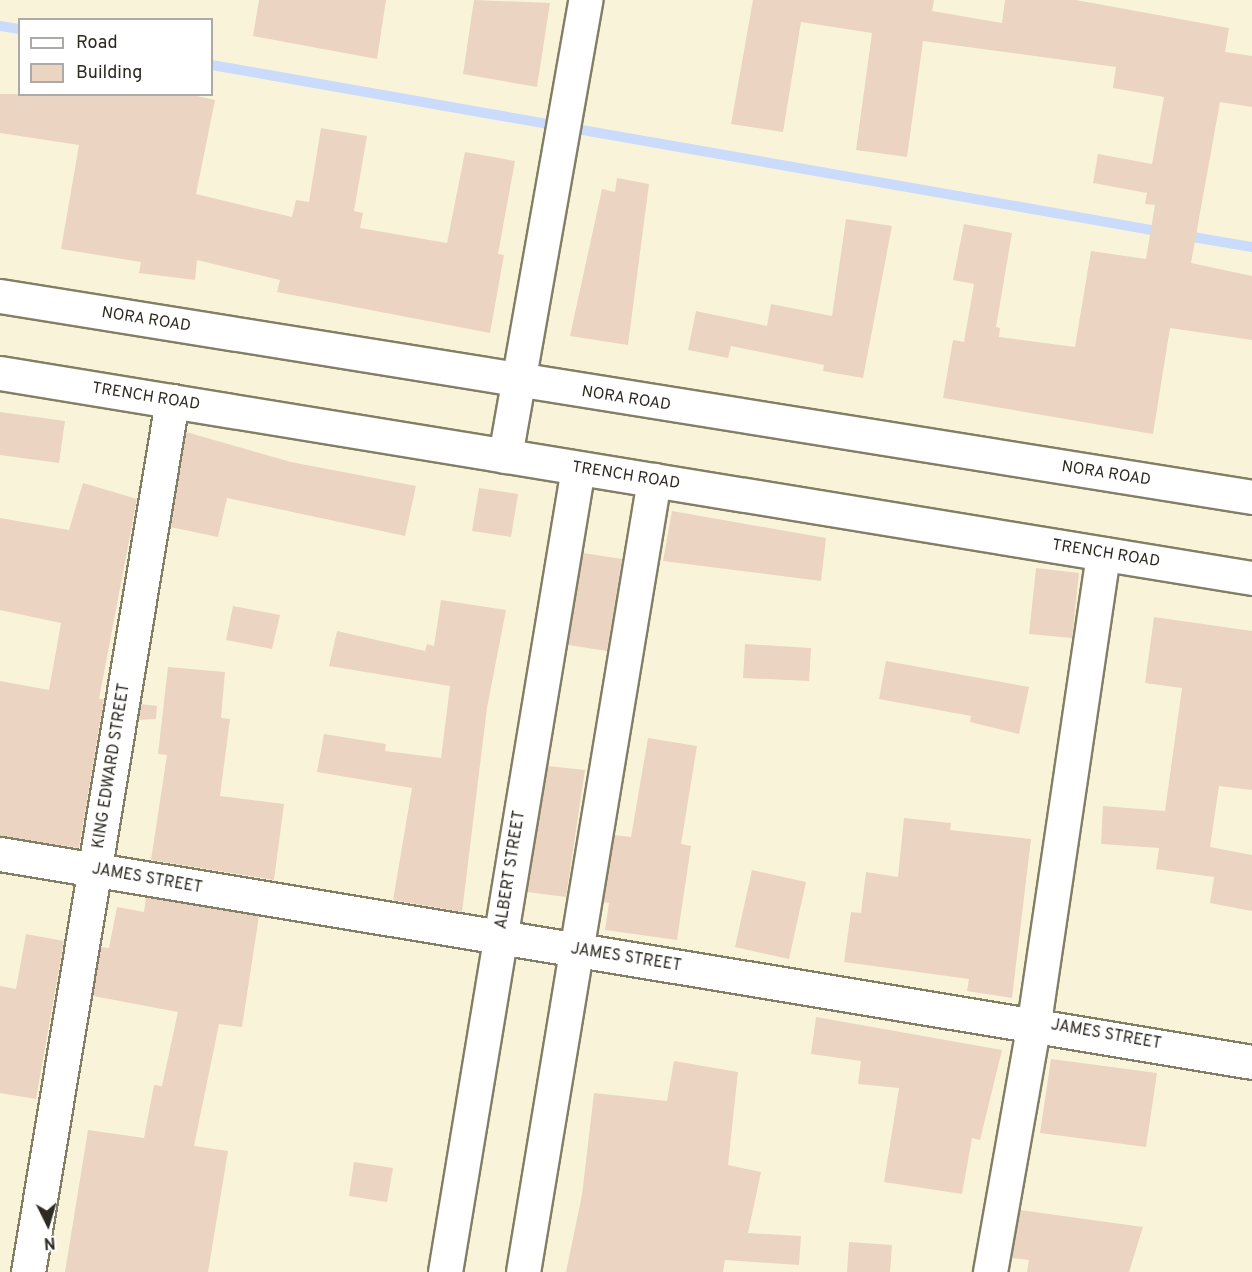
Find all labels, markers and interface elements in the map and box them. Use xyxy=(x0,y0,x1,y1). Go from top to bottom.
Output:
legend xyxy=(18,18,213,96)
text: Road xyxy=(76,32,118,55)
text: Building xyxy=(76,62,142,85)
street label: NORA ROAD xyxy=(100,303,192,337)
street label: TRENCH ROAD xyxy=(91,379,201,415)
street label: NORA ROAD xyxy=(580,382,672,416)
street label: NORA ROAD xyxy=(1060,457,1152,491)
street label: TRENCH ROAD xyxy=(571,458,681,494)
street label: TRENCH ROAD xyxy=(1051,536,1161,572)
street label: KING EDWARD STREET xyxy=(89,682,135,850)
street label: ALBERT STREET xyxy=(492,809,530,931)
street label: JAMES STREET xyxy=(90,860,204,898)
street label: JAMES STREET xyxy=(569,940,683,976)
street label: JAMES STREET xyxy=(1049,1016,1163,1054)
north arrow xyxy=(18,1194,78,1254)
text: N xyxy=(43,1231,56,1252)

